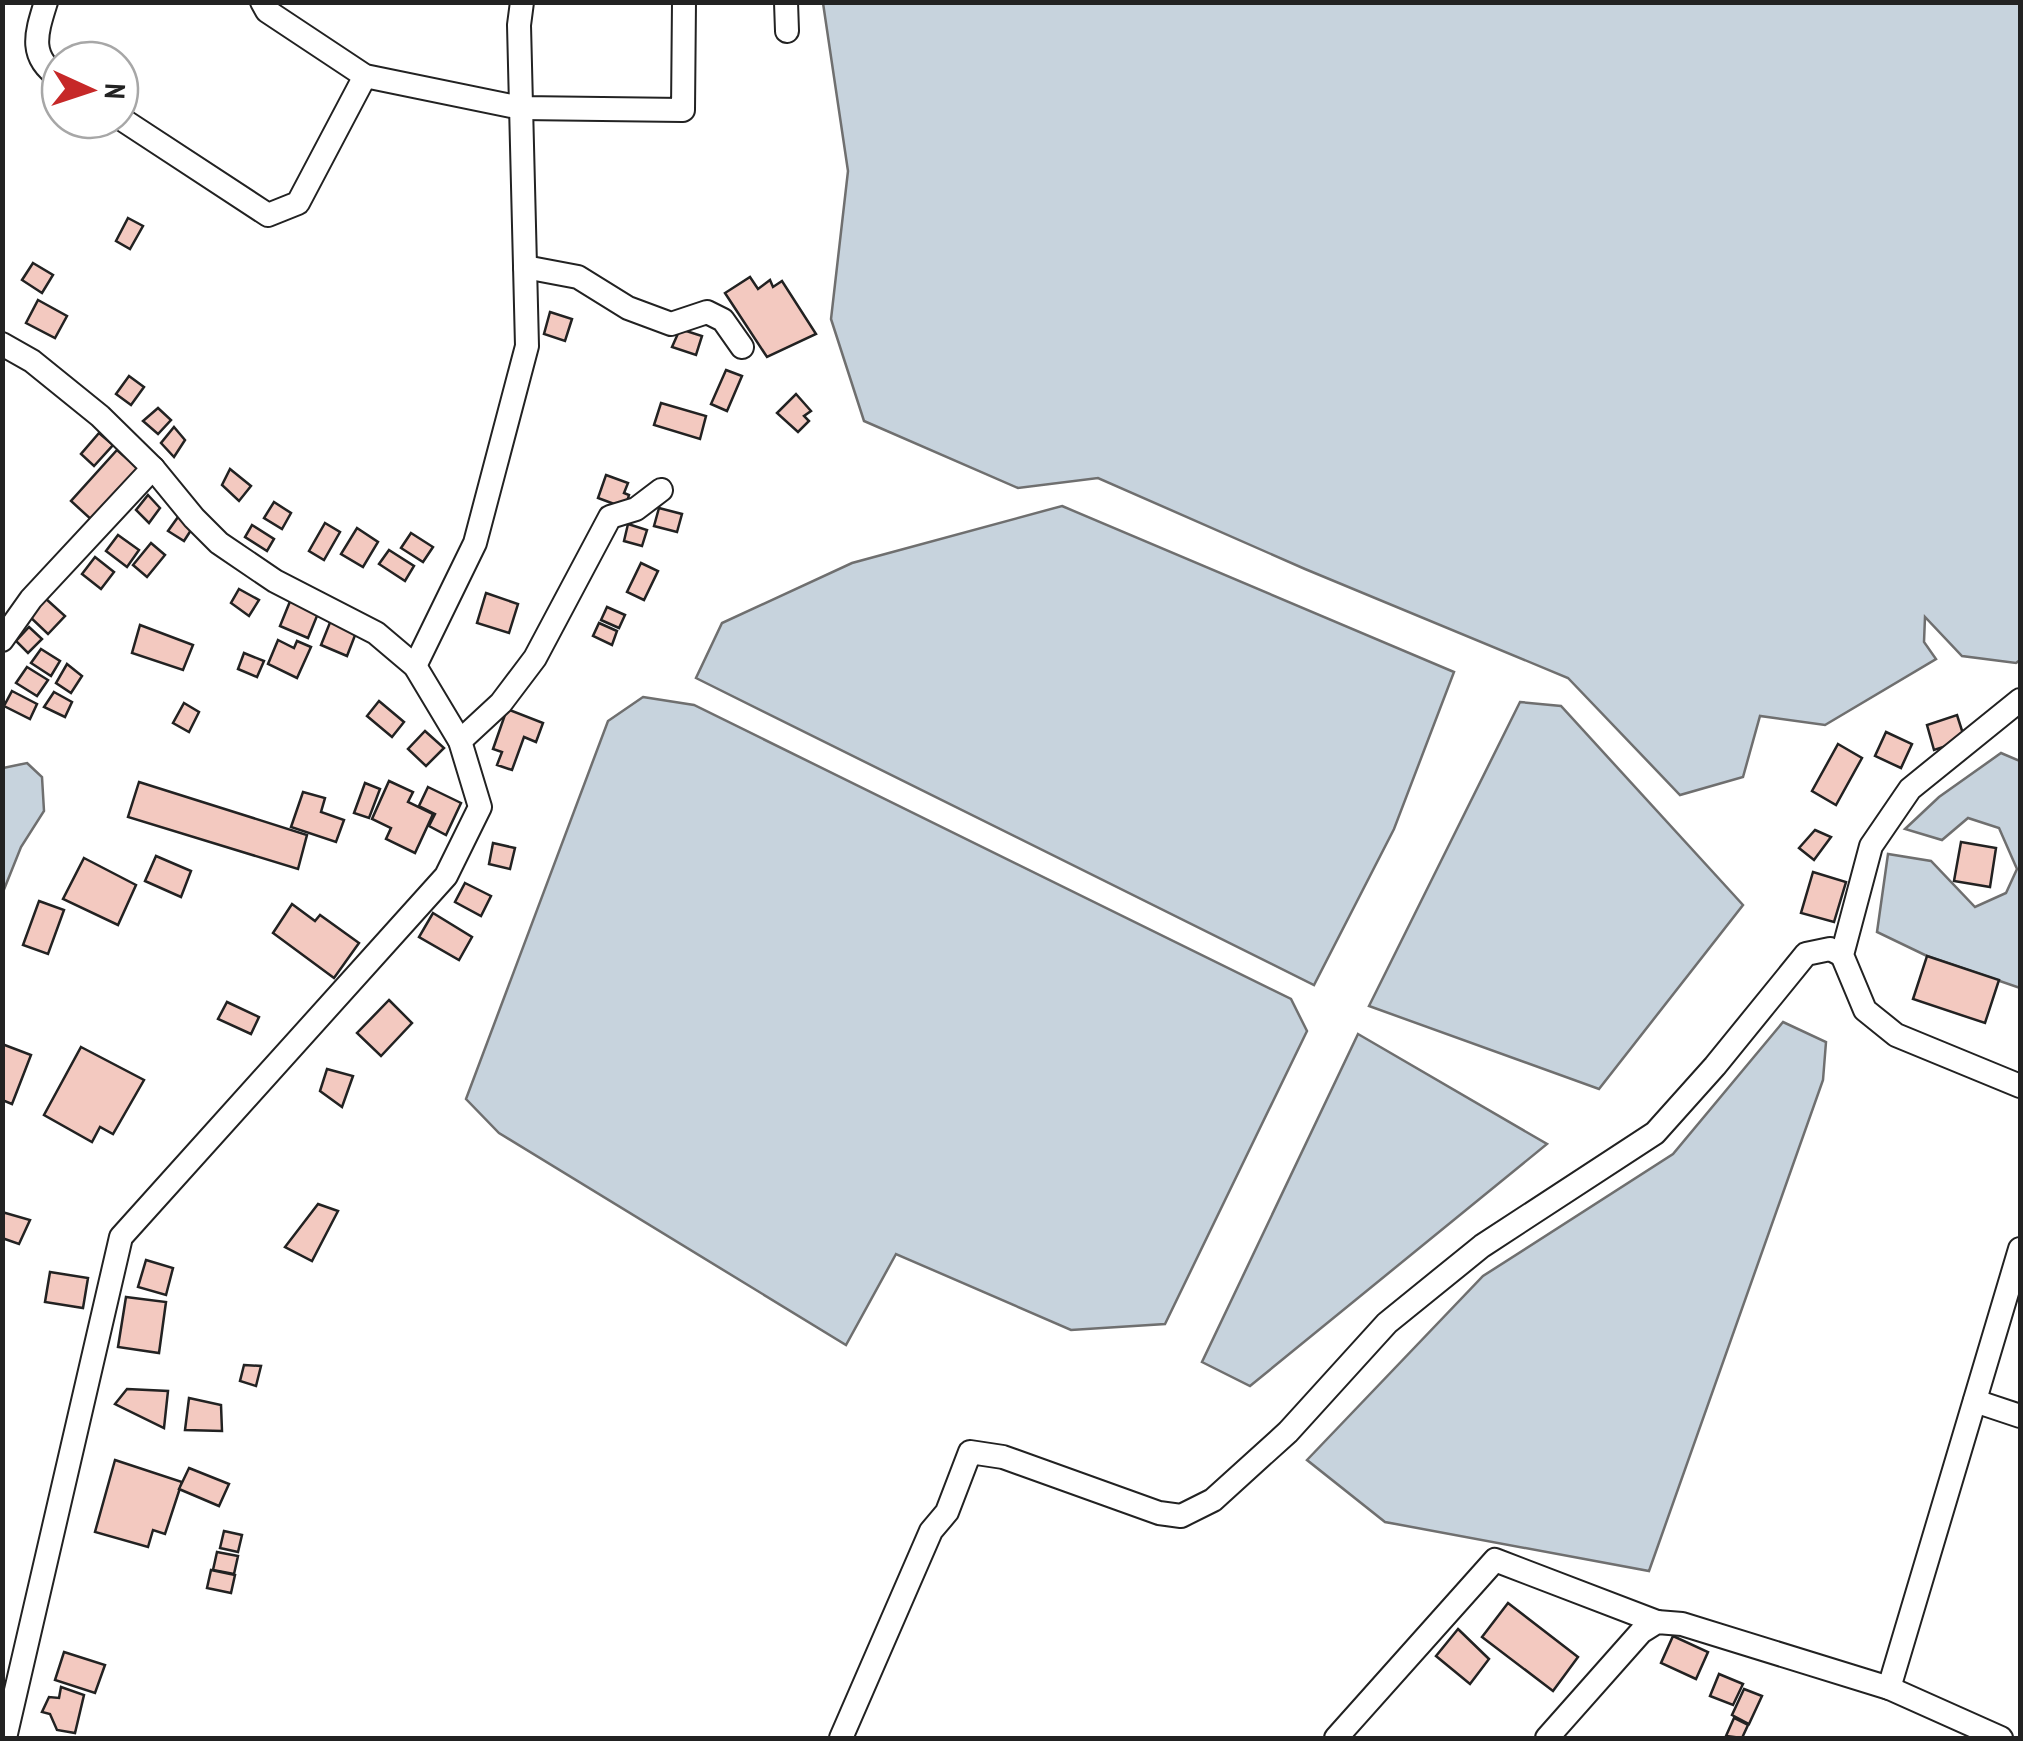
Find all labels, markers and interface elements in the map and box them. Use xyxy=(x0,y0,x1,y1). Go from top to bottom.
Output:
north arrow xyxy=(40,40,140,140)
text: N xyxy=(97,83,134,100)

